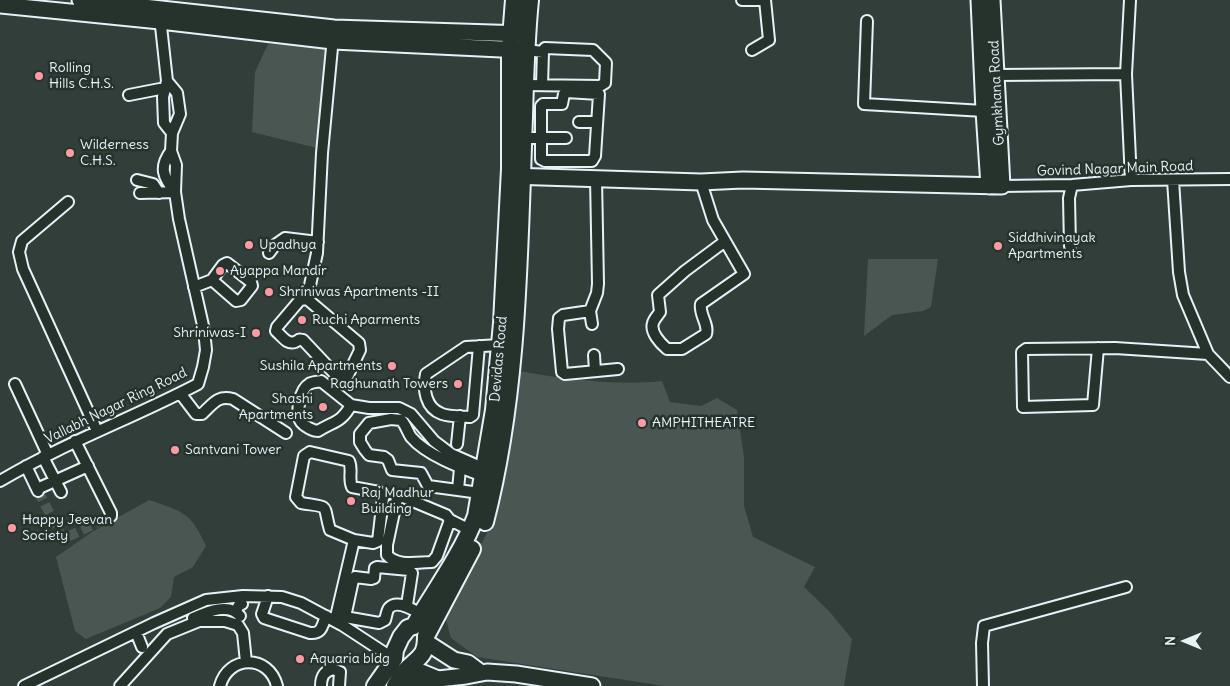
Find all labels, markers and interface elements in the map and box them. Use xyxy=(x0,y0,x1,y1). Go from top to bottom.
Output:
street label: Gymkhana Road xyxy=(986,40,1008,146)
place label: Rolling Hills C.H.S. xyxy=(49,60,114,92)
marker: Rolling Hills C.H.S. xyxy=(33,70,45,82)
place label: Wilderness C.H.S. xyxy=(80,137,149,170)
marker: Wilderness C.H.S. xyxy=(64,147,76,159)
street label: Govind Nagar Main Road xyxy=(1036,158,1194,180)
place label: Siddhivinayak Apartments xyxy=(1008,230,1096,262)
place label: Upadhya xyxy=(259,237,317,253)
marker: Upadhya xyxy=(243,239,255,251)
marker: Siddhivinayak Apartments xyxy=(992,240,1004,252)
place label: Ayappa Mandir xyxy=(230,263,327,279)
marker: Ayappa Mandir xyxy=(214,265,226,277)
place label: Shriniwas Apartments -II xyxy=(279,284,439,300)
marker: Shriniwas Apartments -II xyxy=(263,286,275,298)
place label: Ruchi Aparments xyxy=(312,312,420,328)
marker: Ruchi Aparments xyxy=(296,314,308,326)
street label: Devidas Road xyxy=(487,315,511,403)
place label: Shriniwas-I xyxy=(173,325,246,341)
marker: Shriniwas-I xyxy=(250,327,262,339)
place label: Sushila Apartments xyxy=(260,358,382,374)
marker: Sushila Apartments xyxy=(386,360,398,372)
street label: Vallabh Nagar Ring Road xyxy=(42,364,190,448)
place label: Raghunath Towers xyxy=(330,376,448,392)
marker: Raghunath Towers xyxy=(452,378,464,390)
place label: Shashi Apartments xyxy=(239,391,313,424)
marker: Shashi Apartments xyxy=(317,401,329,413)
place label: AMPHITHEATRE xyxy=(652,415,755,431)
marker: AMPHITHEATRE xyxy=(636,417,648,429)
place label: Santvani Tower xyxy=(185,442,281,458)
marker: Santvani Tower xyxy=(169,444,181,456)
place label: Raj Madhur Building xyxy=(361,485,434,518)
marker: Raj Madhur Building xyxy=(345,495,357,507)
place label: Happy Jeevan Society xyxy=(22,512,112,544)
marker: Happy Jeevan Society xyxy=(6,522,18,534)
north arrow xyxy=(1160,616,1210,666)
text: N xyxy=(1161,636,1179,646)
place label: Aquaria bldg xyxy=(310,651,390,667)
marker: Aquaria bldg xyxy=(294,653,306,665)

